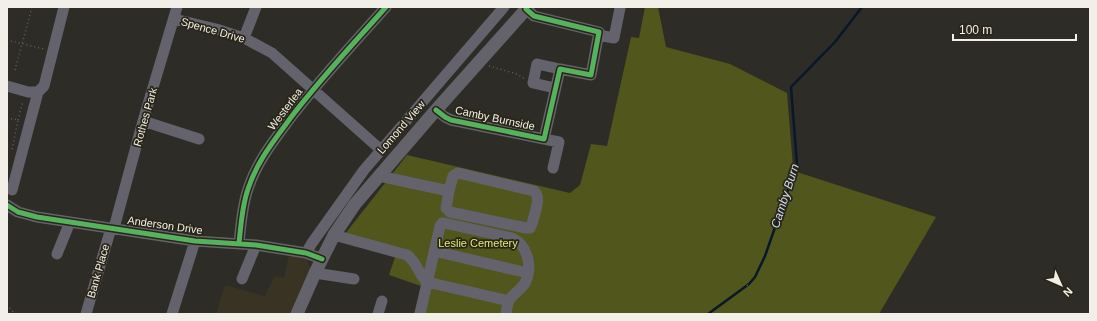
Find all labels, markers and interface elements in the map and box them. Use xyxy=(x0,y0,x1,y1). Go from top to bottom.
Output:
street label: Spence Drive xyxy=(180,15,246,45)
scale bar xyxy=(953,16,1076,42)
text: 100 m xyxy=(959,23,992,37)
street label: Westerlea xyxy=(265,85,305,132)
street label: Rothes Park xyxy=(131,86,159,148)
street label: Lomond View xyxy=(375,98,427,156)
street label: Camby Burnside xyxy=(454,104,536,132)
water label: Camby Burn xyxy=(768,162,802,230)
street label: Anderson Drive xyxy=(127,214,203,236)
park label: Leslie Cemetery xyxy=(438,237,518,249)
street label: Bank Place xyxy=(85,243,111,299)
north arrow xyxy=(1041,265,1081,305)
text: N xyxy=(1061,285,1075,299)

